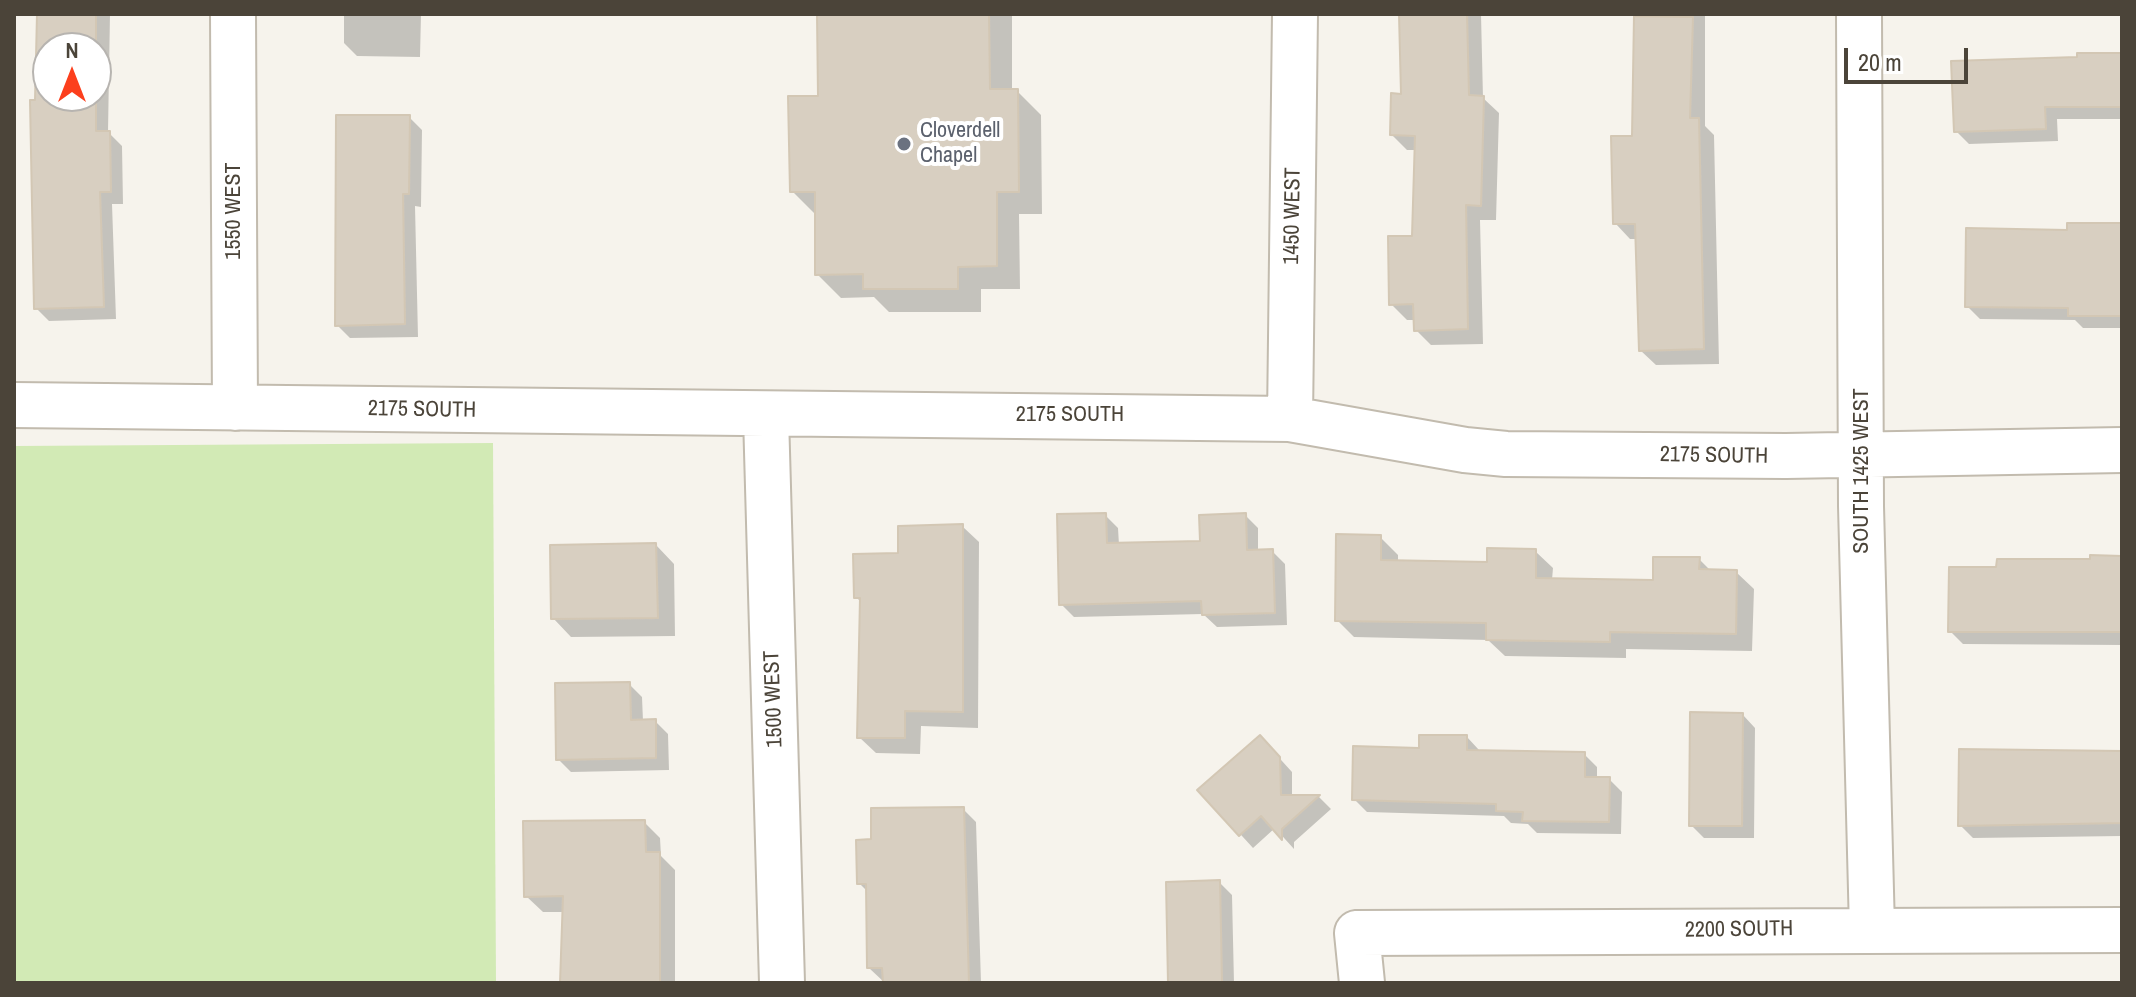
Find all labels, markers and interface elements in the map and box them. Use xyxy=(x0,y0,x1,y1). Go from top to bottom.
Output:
north arrow xyxy=(32,32,112,112)
scale bar xyxy=(1848,32,1972,82)
text: N xyxy=(65,35,79,65)
text: 20 m xyxy=(1858,46,1902,78)
place label: Cloverdell Chapel xyxy=(920,118,1000,170)
marker: Cloverdell Chapel xyxy=(895,135,913,153)
street label: 1550 WEST xyxy=(221,162,247,260)
street label: 1450 WEST xyxy=(1279,167,1307,265)
street label: SOUTH 1425 WEST xyxy=(1849,388,1875,554)
street label: 2175 SOUTH xyxy=(368,396,476,424)
street label: 2175 SOUTH xyxy=(1016,402,1124,428)
street label: 2175 SOUTH xyxy=(1660,442,1768,470)
street label: 1500 WEST xyxy=(759,650,789,748)
street label: 2200 SOUTH xyxy=(1685,916,1793,944)

